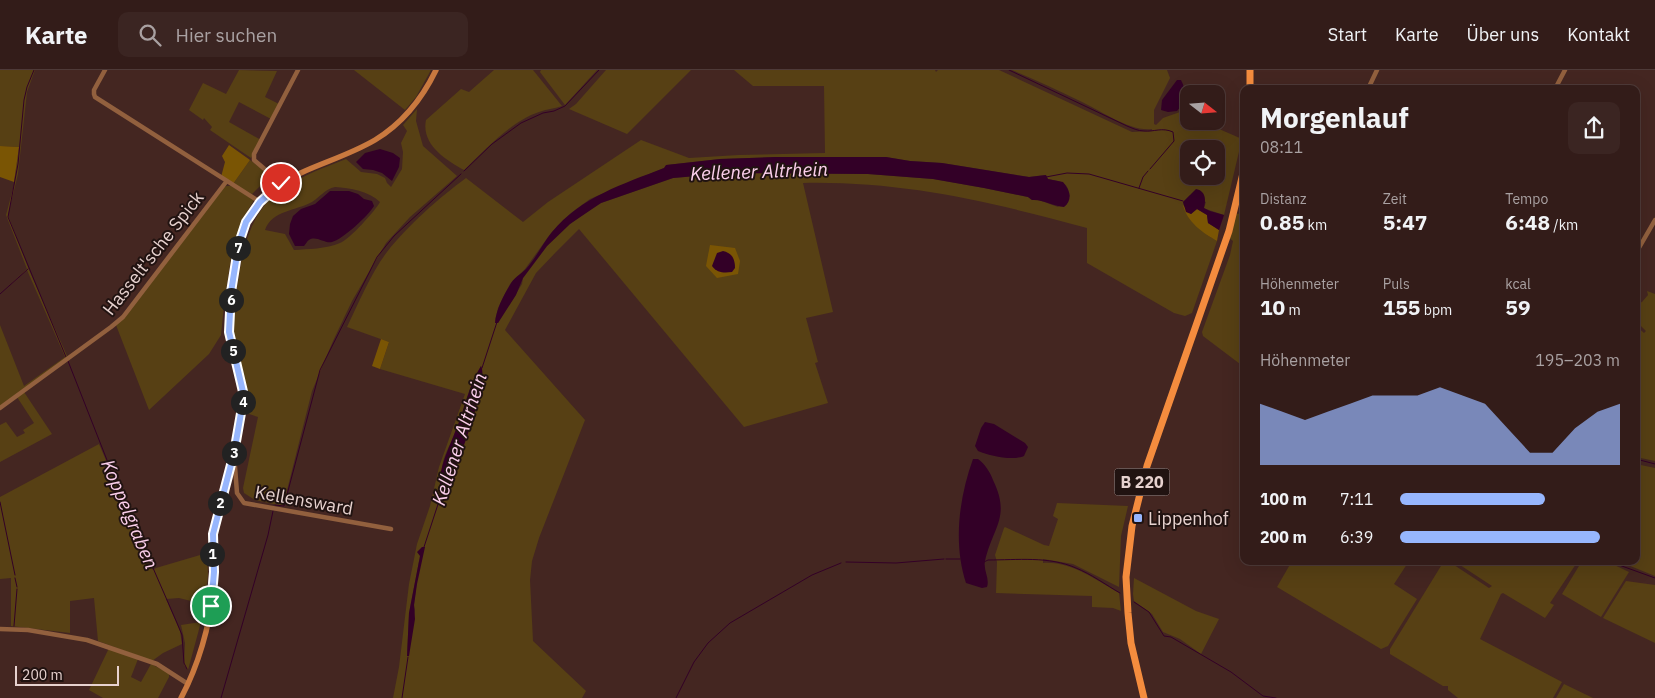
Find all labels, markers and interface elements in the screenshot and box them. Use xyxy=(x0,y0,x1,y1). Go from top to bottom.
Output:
search box xyxy=(118,12,468,57)
text: Karte xyxy=(25,19,88,51)
icon: search xyxy=(136,21,164,49)
text: Hier suchen xyxy=(176,23,277,47)
text: Start xyxy=(1328,23,1367,46)
text: Karte xyxy=(1395,23,1439,46)
text: Über uns xyxy=(1467,23,1539,46)
text: Kontakt xyxy=(1567,23,1630,46)
north arrow xyxy=(1180,85,1225,130)
map controls xyxy=(1180,85,1225,185)
text: Morgenlauf xyxy=(1260,99,1409,136)
button: share xyxy=(1568,102,1620,154)
text: 08:11 xyxy=(1260,137,1303,157)
button: locate xyxy=(1180,140,1225,185)
water label: Kellener Altrhein xyxy=(690,157,828,185)
pin xyxy=(260,162,302,204)
icon: check xyxy=(267,169,295,197)
street label: Hasselt'sche Spick xyxy=(97,186,209,320)
text: Distanz xyxy=(1260,190,1306,208)
text: Zeit xyxy=(1383,190,1407,208)
text: Tempo xyxy=(1505,190,1548,208)
text: 0.85 xyxy=(1260,208,1304,236)
text: 5:47 xyxy=(1383,208,1427,236)
text: 6:48 xyxy=(1505,208,1550,236)
text: km xyxy=(1304,216,1327,234)
text: /km xyxy=(1550,216,1578,234)
pin: 7 xyxy=(226,236,250,260)
text: 7 xyxy=(234,239,243,257)
text: Höhenmeter xyxy=(1260,275,1339,293)
text: Puls xyxy=(1383,275,1410,293)
text: kcal xyxy=(1505,275,1531,293)
pin: 6 xyxy=(218,288,244,312)
text: 6 xyxy=(227,291,236,309)
text: 10 xyxy=(1260,293,1285,321)
text: 155 xyxy=(1383,293,1420,321)
text: 59 xyxy=(1505,293,1531,321)
text: m xyxy=(1285,301,1301,319)
text: bpm xyxy=(1420,301,1452,319)
pin: 5 xyxy=(220,338,246,364)
text: 5 xyxy=(229,342,238,360)
text: Höhenmeter xyxy=(1260,350,1350,370)
text: 195–203 m xyxy=(1535,350,1620,370)
water label: Kellener Altrhein xyxy=(426,370,492,508)
pin: 4 xyxy=(230,390,256,414)
text: 4 xyxy=(239,393,248,411)
pin: 3 xyxy=(222,440,246,466)
text: 3 xyxy=(230,444,239,462)
water label: Koppelgraben xyxy=(96,456,164,572)
road number: B 220 xyxy=(1114,468,1170,496)
street label: Kellensward xyxy=(253,480,355,520)
text: 100 m xyxy=(1260,489,1307,509)
text: 7:11 xyxy=(1340,489,1373,509)
pin: 2 xyxy=(208,490,232,516)
text: 2 xyxy=(216,494,225,512)
place label: Lippenhof xyxy=(1148,507,1229,530)
marker: Lippenhof xyxy=(1132,512,1144,524)
text: 200 m xyxy=(1260,527,1307,547)
text: 6:39 xyxy=(1340,527,1373,547)
pin: 1 xyxy=(200,542,224,566)
text: 1 xyxy=(208,545,217,563)
pin xyxy=(190,585,232,627)
icon: arrive xyxy=(197,592,225,620)
scale bar xyxy=(15,663,119,686)
text: 200 m xyxy=(22,666,63,684)

